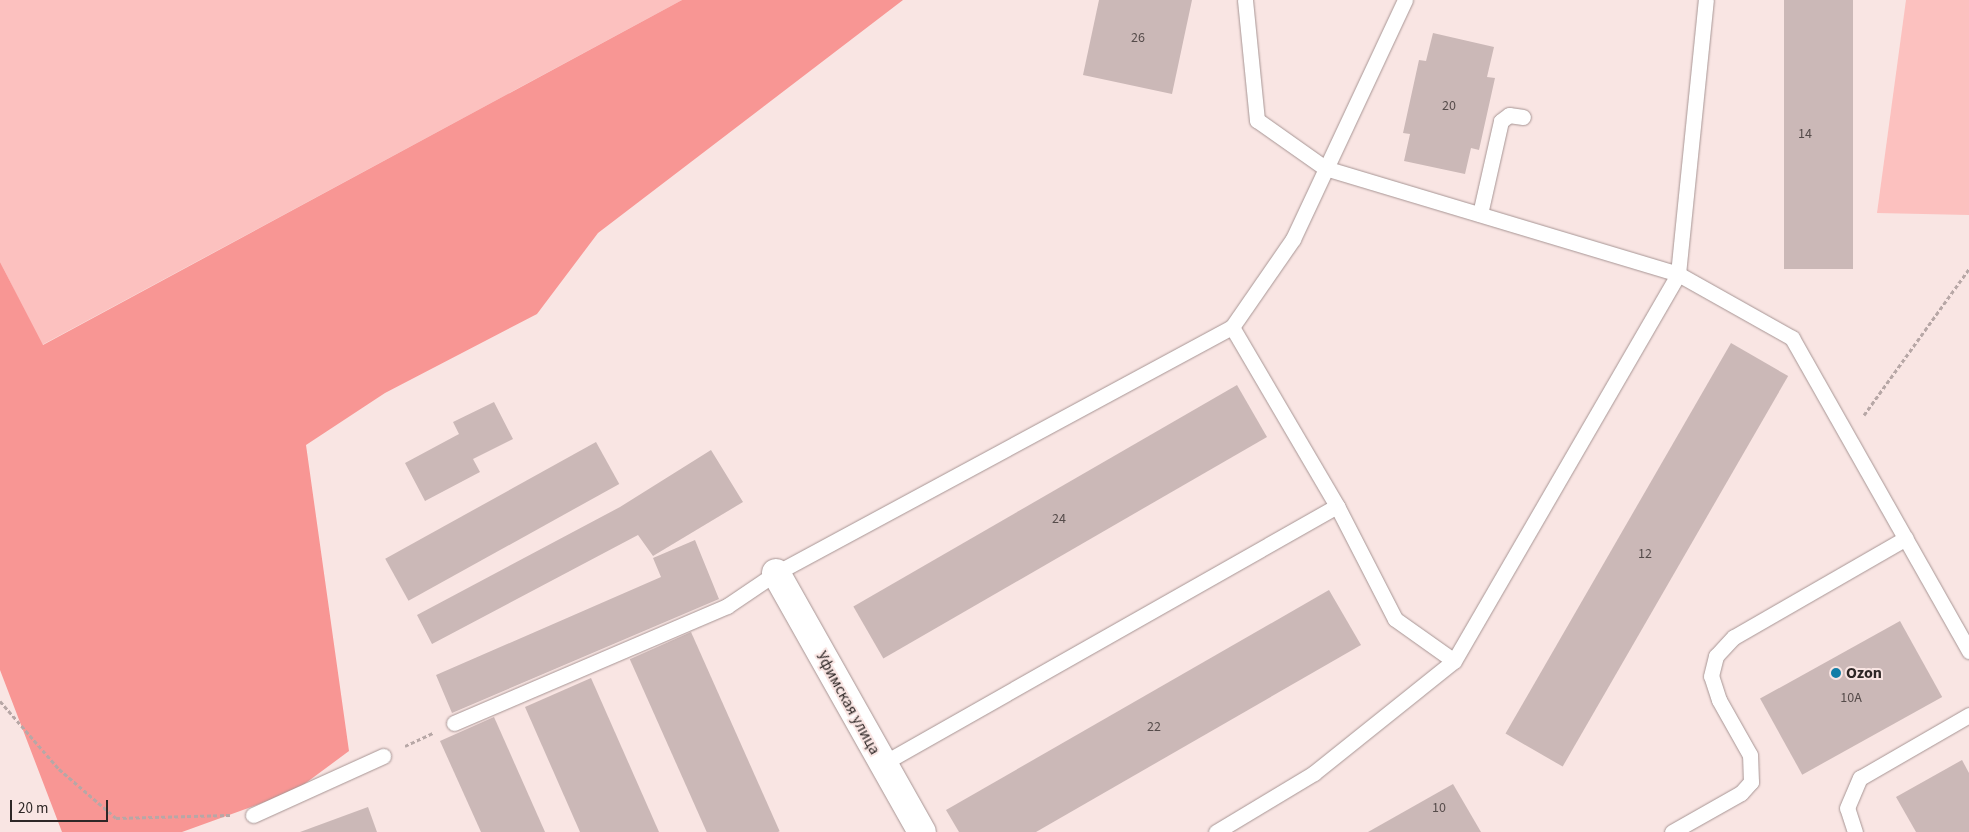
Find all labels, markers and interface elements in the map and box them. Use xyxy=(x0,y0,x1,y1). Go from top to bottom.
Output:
house number: 26 xyxy=(1131,30,1145,46)
house number: 20 xyxy=(1442,98,1456,114)
house number: 14 xyxy=(1798,126,1812,142)
house number: 24 xyxy=(1052,511,1066,527)
house number: 12 xyxy=(1638,546,1652,562)
street label: Уфимская улица xyxy=(812,648,884,758)
place label: Ozon xyxy=(1846,663,1882,683)
marker: Ozon xyxy=(1830,667,1842,679)
house number: 10А xyxy=(1840,690,1862,706)
house number: 22 xyxy=(1147,719,1161,735)
scale bar xyxy=(12,790,110,822)
text: 20 m xyxy=(18,798,48,819)
house number: 10 xyxy=(1432,800,1446,816)

